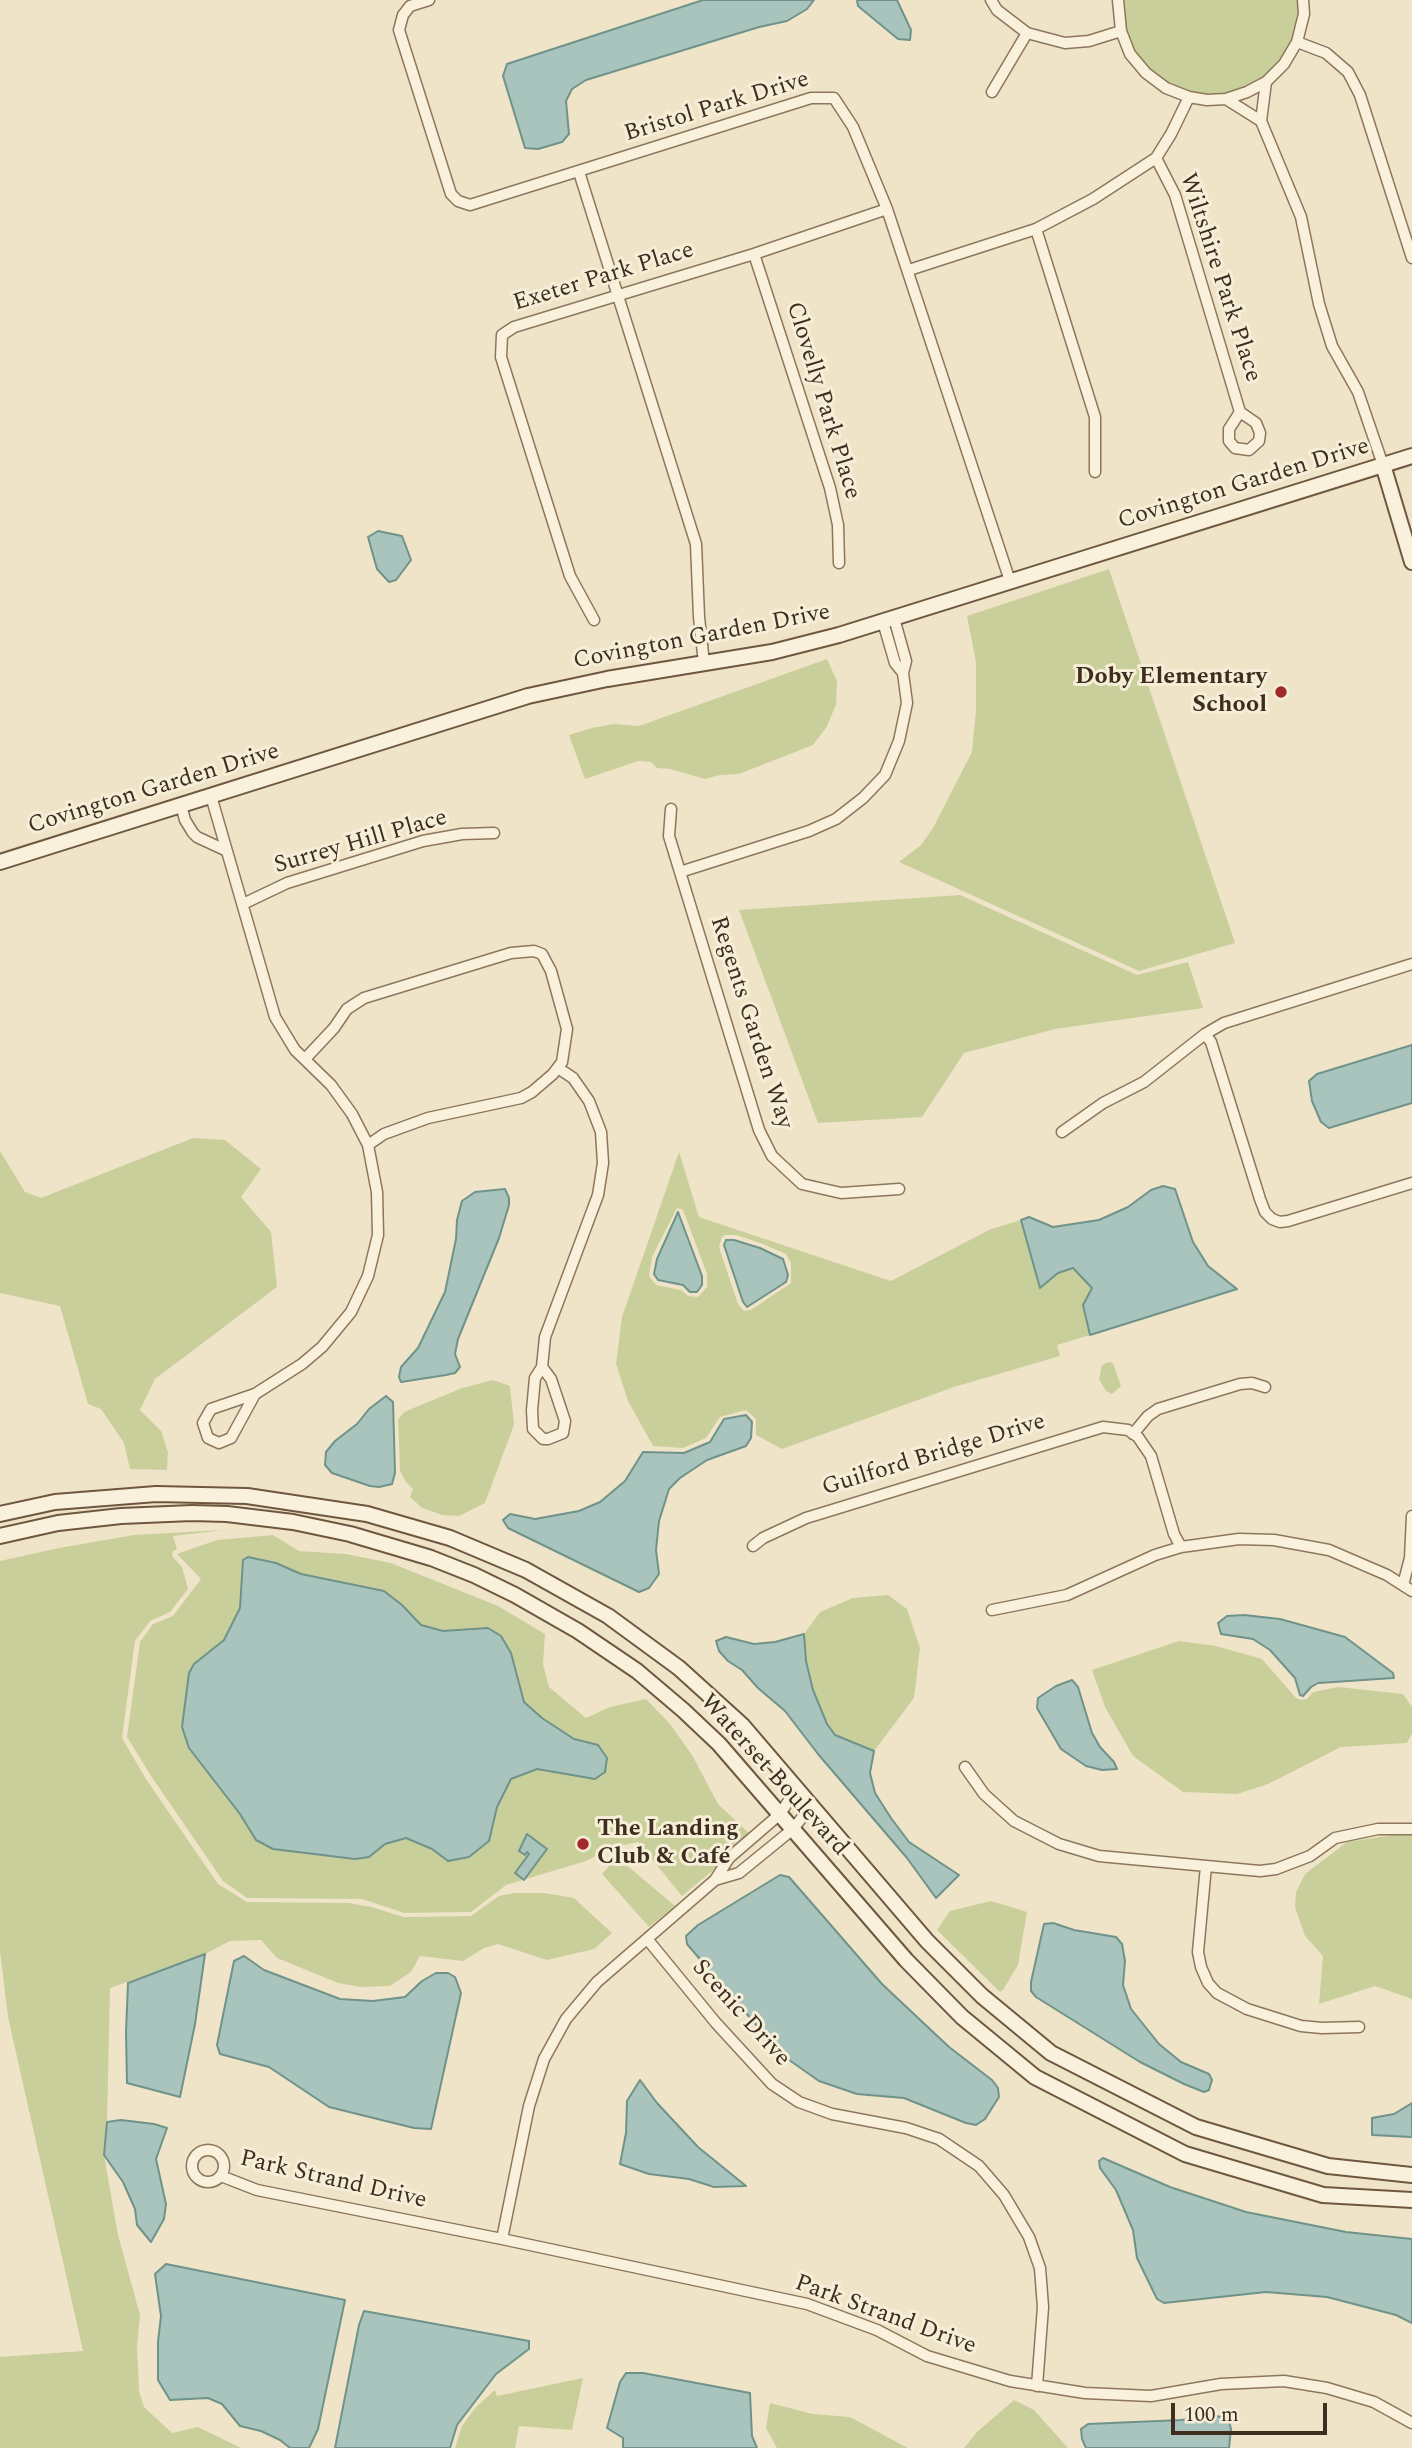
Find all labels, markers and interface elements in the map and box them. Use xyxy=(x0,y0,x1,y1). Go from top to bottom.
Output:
street label: Bristol Park Drive xyxy=(621,66,813,150)
street label: Wiltshire Park Place xyxy=(1172,170,1266,386)
street label: Exeter Park Place xyxy=(510,237,698,319)
street label: Clovelly Park Place xyxy=(778,299,866,503)
street label: Covington Garden Drive xyxy=(1115,433,1373,537)
street label: Covington Garden Drive xyxy=(571,599,833,677)
place label: Doby Elementary School xyxy=(1075,664,1267,720)
marker: Doby Elementary School xyxy=(1273,684,1289,700)
street label: Covington Garden Drive xyxy=(25,738,283,842)
street label: Surrey Hill Place xyxy=(271,805,451,881)
street label: Regents Garden Way xyxy=(702,913,798,1133)
street label: Guilford Bridge Drive xyxy=(819,1408,1049,1504)
street label: Waterset Boulevard xyxy=(693,1689,853,1863)
place label: The Landing Club & Café xyxy=(597,1816,739,1872)
marker: The Landing Club & Café xyxy=(575,1836,591,1852)
street label: Scenic Drive xyxy=(684,1955,796,2073)
street label: Park Strand Drive xyxy=(237,2146,429,2216)
street label: Park Strand Drive xyxy=(790,2270,980,2362)
scale bar xyxy=(1174,2388,1330,2432)
text: 100 m xyxy=(1184,2399,1239,2431)

